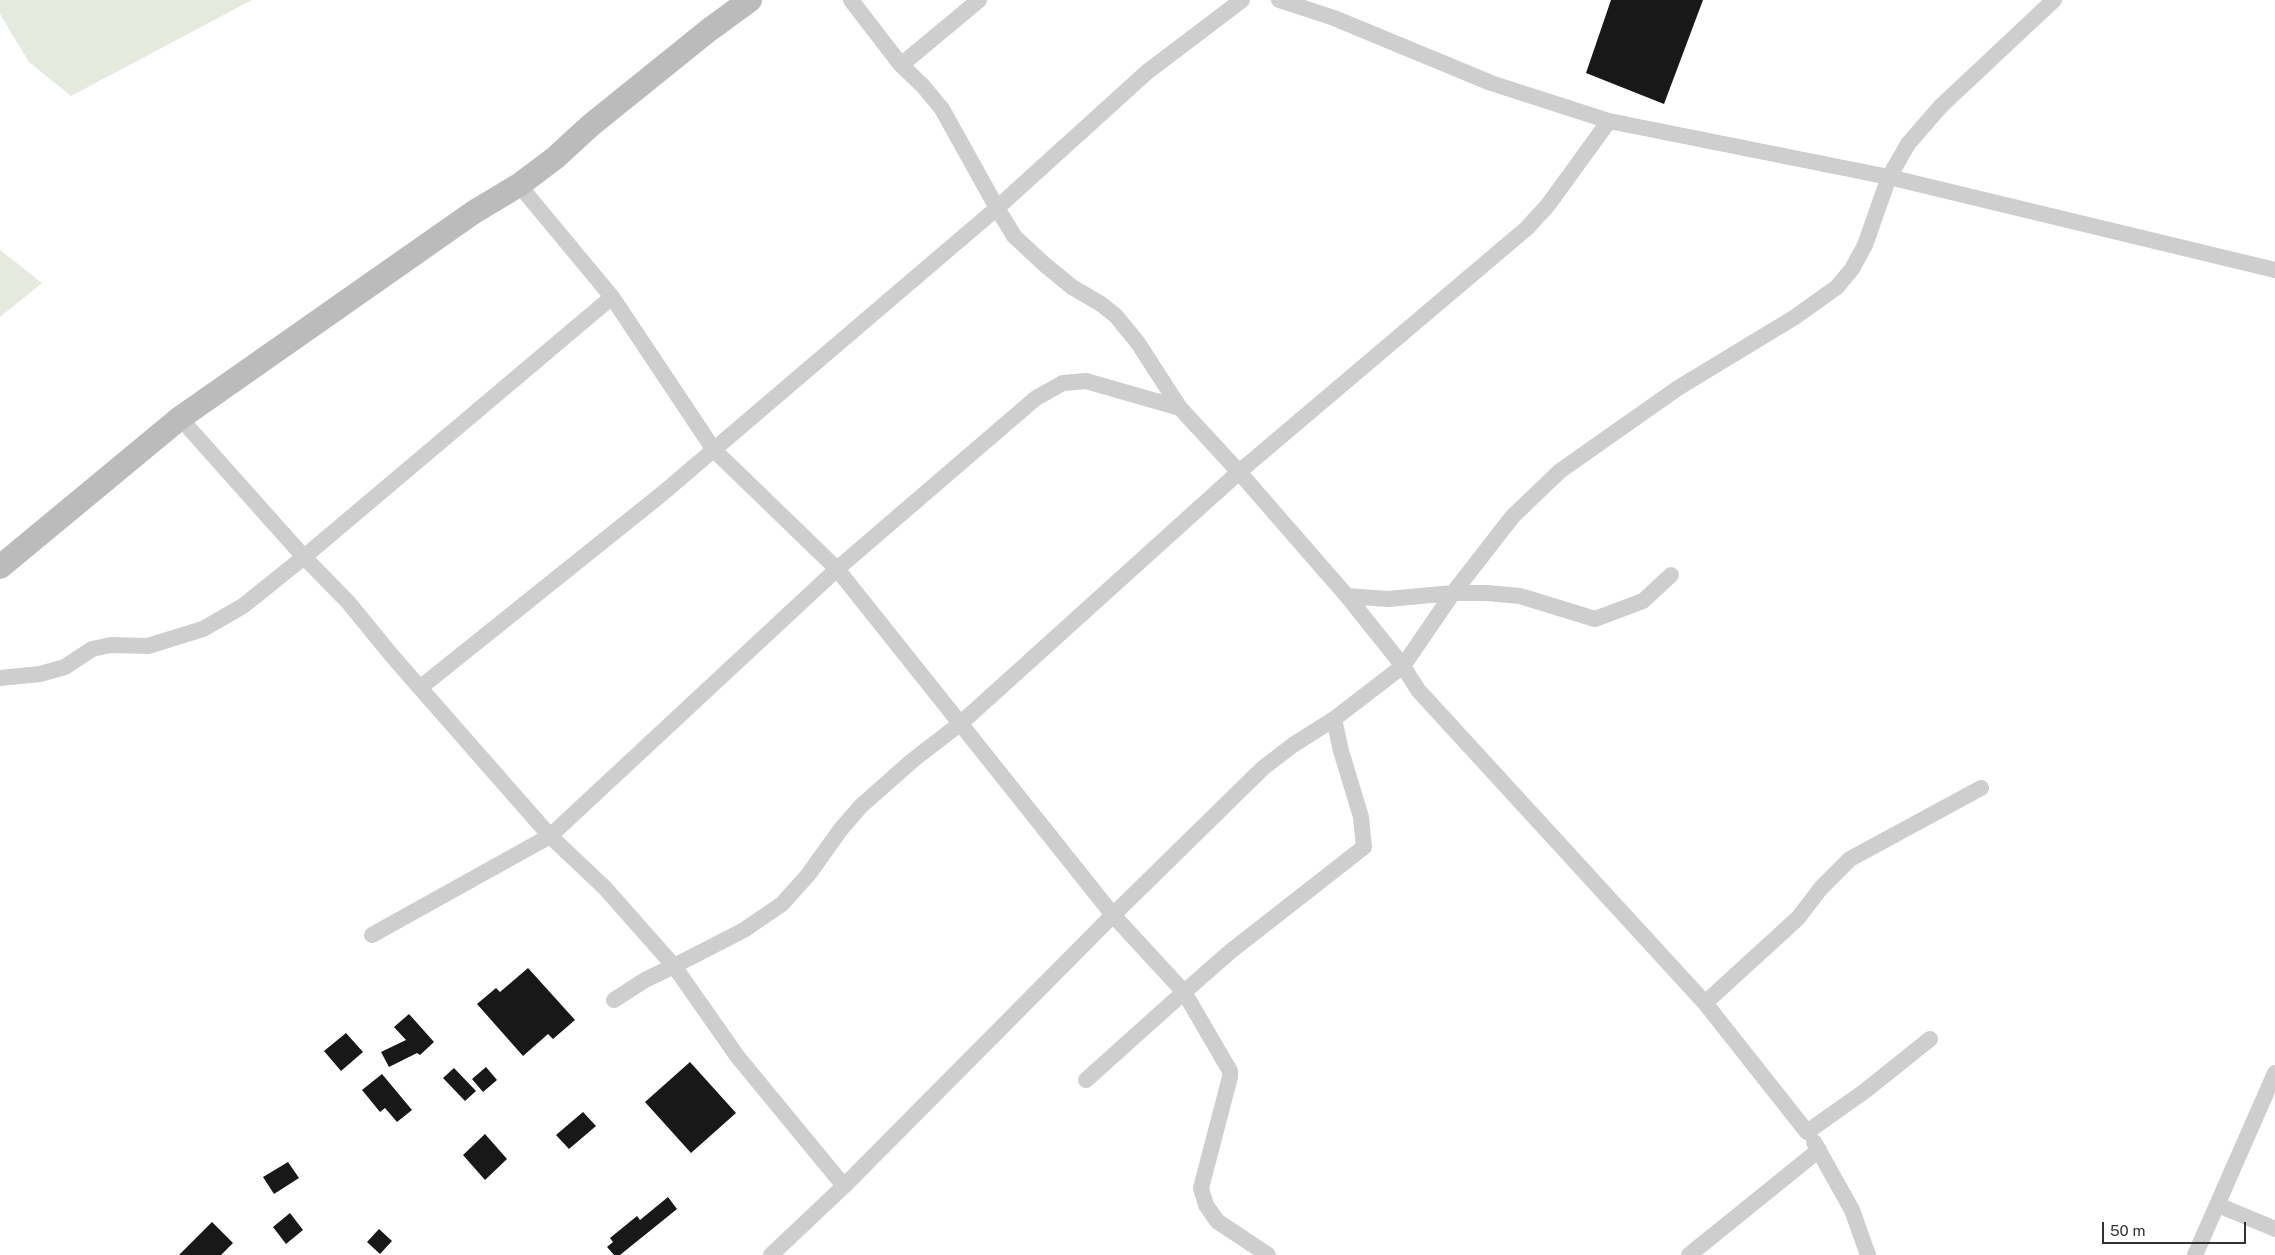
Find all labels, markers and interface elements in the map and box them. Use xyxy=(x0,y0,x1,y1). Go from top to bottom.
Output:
scale bar xyxy=(2105,1212,2249,1244)
text: 50 m xyxy=(2110,1222,2145,1239)

